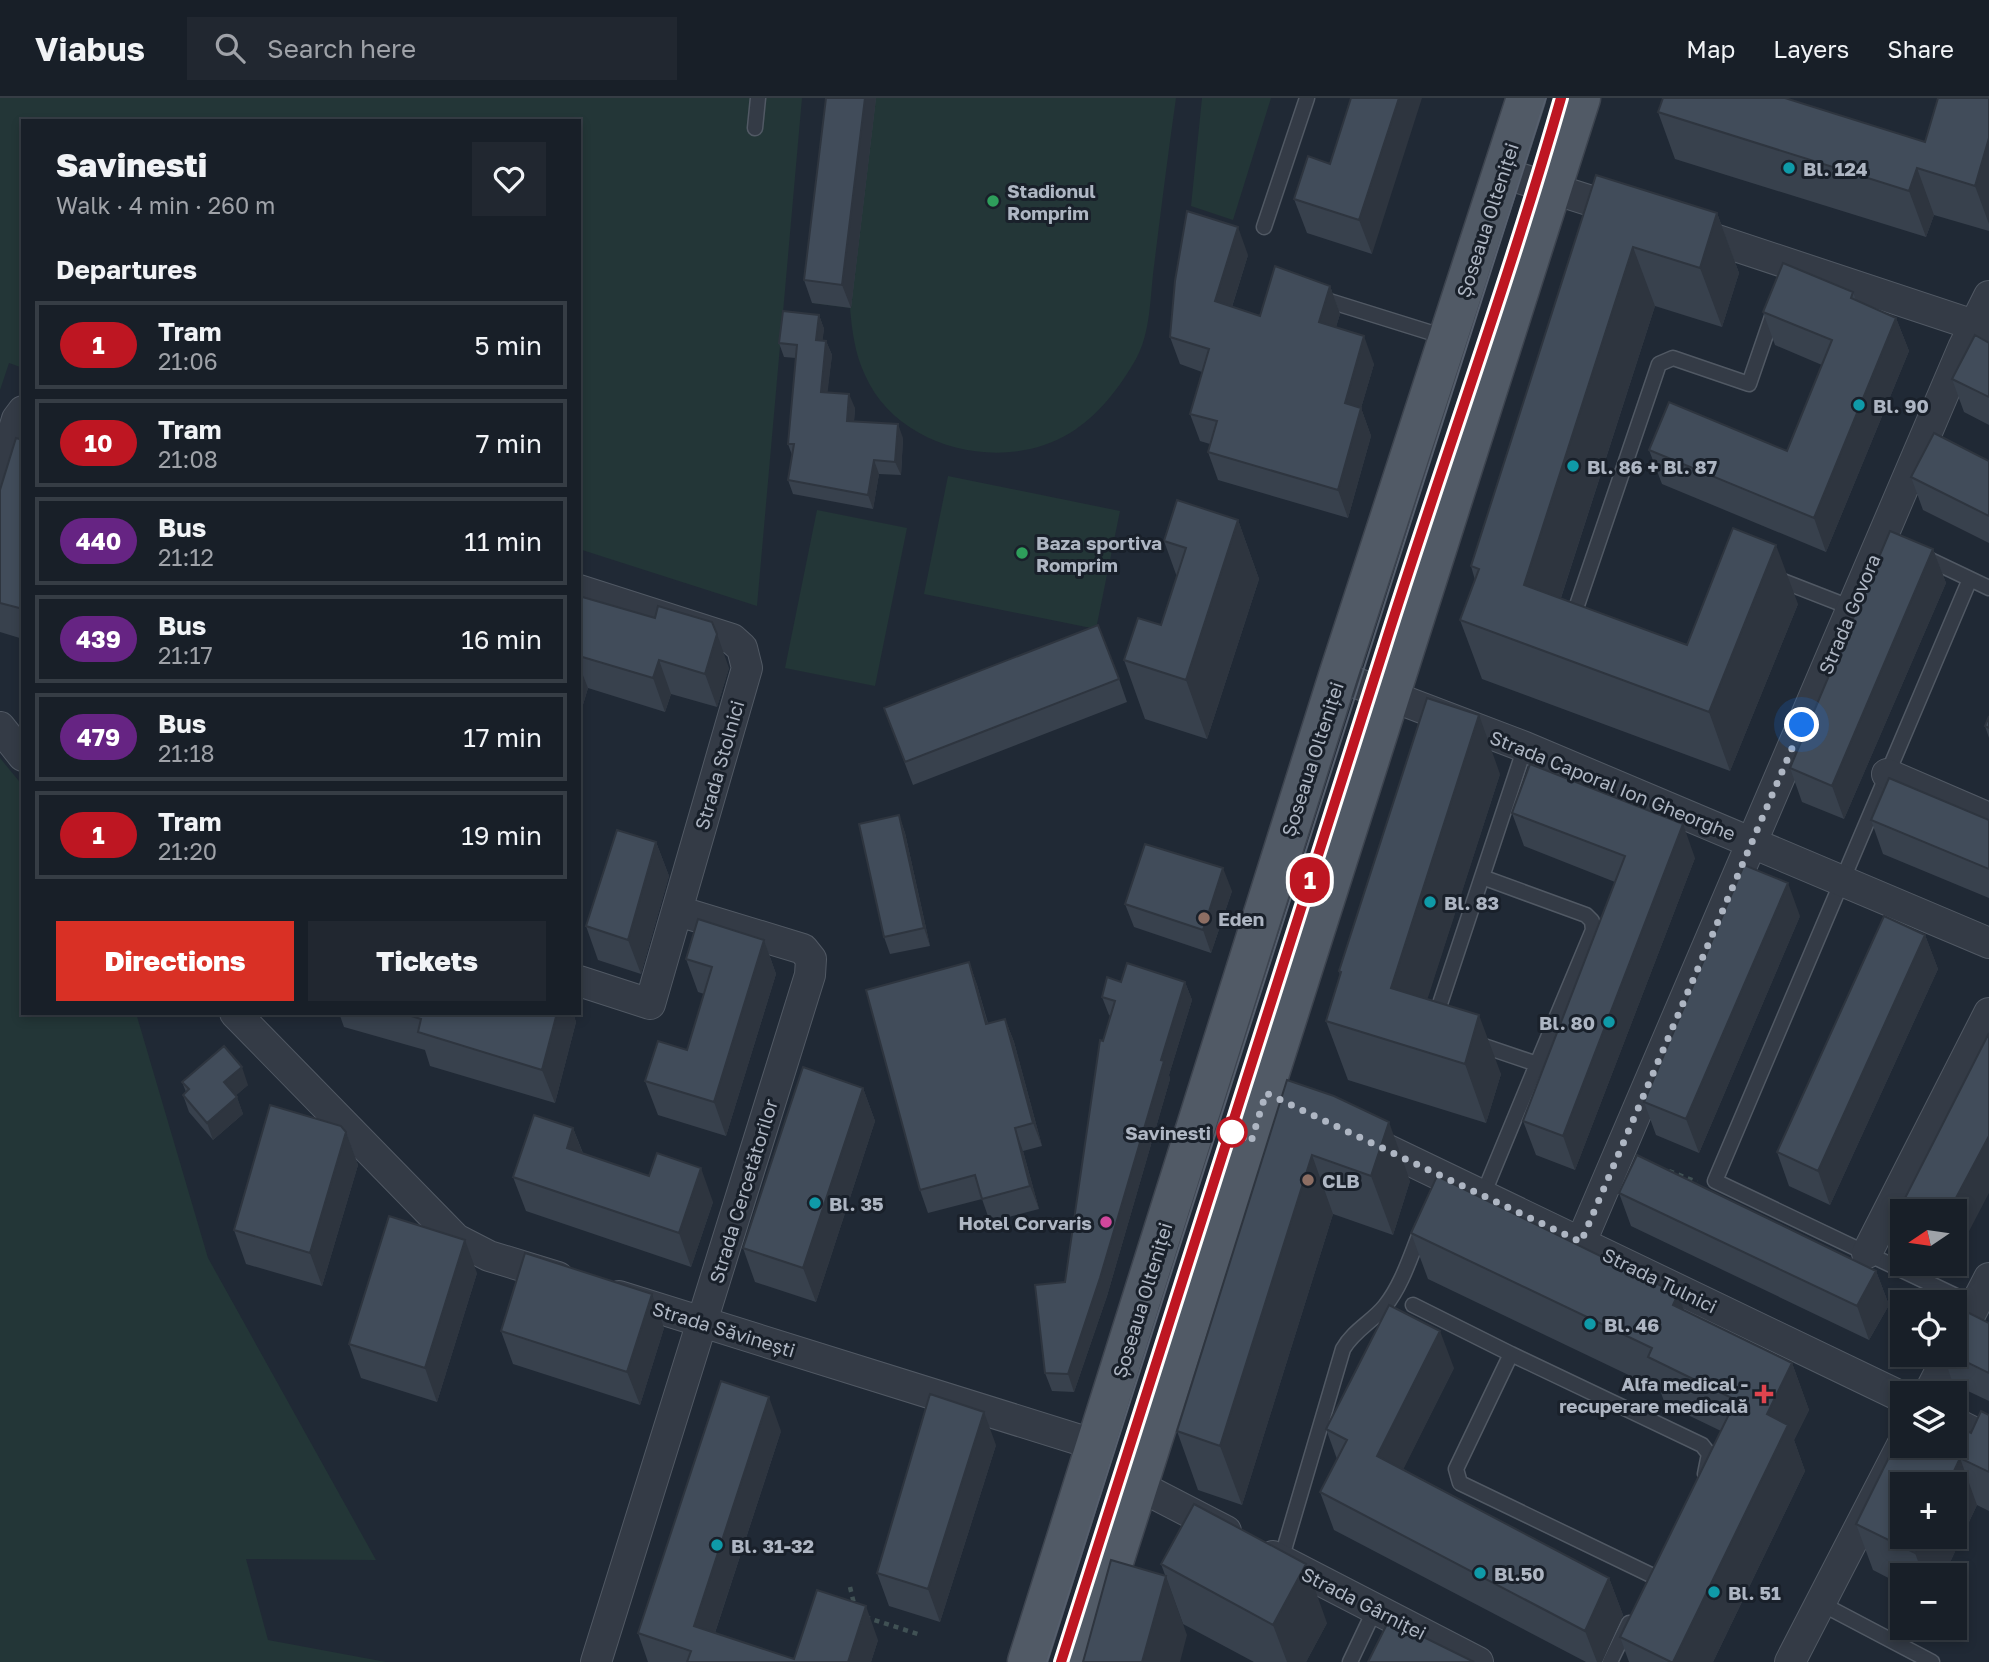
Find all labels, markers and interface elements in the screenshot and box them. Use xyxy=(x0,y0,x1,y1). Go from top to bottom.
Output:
search box xyxy=(187,17,677,80)
text: Viabus xyxy=(35,29,145,68)
icon: search xyxy=(211,29,249,67)
text: Search here xyxy=(267,33,416,64)
text: Map xyxy=(1686,34,1735,63)
text: Layers xyxy=(1773,34,1849,63)
text: Share xyxy=(1887,34,1954,63)
street label: Șoseaua Olteniței xyxy=(1451,140,1523,300)
button: heart xyxy=(472,142,546,216)
text: Savinesti xyxy=(56,145,207,184)
place label: Bl. 124 xyxy=(1803,157,1868,180)
marker: Bl. 124 xyxy=(1781,160,1797,176)
place label: Stadionul Romprim xyxy=(1007,179,1096,224)
text: Walk · 4 min · 260 m xyxy=(56,191,275,219)
marker: Stadionul Romprim xyxy=(985,193,1001,209)
text: Departures xyxy=(56,254,197,285)
text: Tram xyxy=(158,316,221,347)
text: 1 xyxy=(92,330,105,359)
text: 5 min xyxy=(474,330,542,361)
text: 21:06 xyxy=(158,347,218,375)
place label: Bl. 90 xyxy=(1873,394,1929,417)
marker: Bl. 90 xyxy=(1851,397,1867,413)
text: Tram xyxy=(158,414,221,445)
text: 10 xyxy=(85,428,112,457)
text: 7 min xyxy=(476,428,542,459)
text: 21:08 xyxy=(158,445,218,473)
place label: Bl. 86 + Bl. 87 xyxy=(1587,455,1717,478)
marker: Bl. 86 + Bl. 87 xyxy=(1565,458,1581,474)
text: Bus xyxy=(158,512,206,543)
text: 440 xyxy=(76,526,121,555)
text: 11 min xyxy=(464,526,542,557)
place label: Baza sportiva Romprim xyxy=(1036,531,1162,576)
text: 21:12 xyxy=(158,543,214,571)
marker: Baza sportiva Romprim xyxy=(1014,545,1030,561)
street label: Strada Govora xyxy=(1813,550,1885,678)
text: Bus xyxy=(158,610,206,641)
text: 439 xyxy=(76,624,121,653)
text: 16 min xyxy=(461,624,542,655)
text: 21:17 xyxy=(158,641,213,669)
street label: Șoseaua Olteniței xyxy=(1276,679,1348,839)
street label: Strada Stolnici xyxy=(690,698,748,832)
your location xyxy=(1784,707,1819,742)
text: Bus xyxy=(158,708,206,739)
text: 479 xyxy=(77,722,120,751)
text: 17 min xyxy=(463,722,542,753)
street label: Strada Caporal Ion Gheorghe xyxy=(1487,725,1739,845)
text: 21:18 xyxy=(158,739,215,767)
text: Tram xyxy=(158,806,221,837)
text: 1 xyxy=(92,820,105,849)
text: 19 min xyxy=(461,820,542,851)
text: 21:20 xyxy=(158,837,217,865)
line badge: 1 xyxy=(1287,857,1333,903)
text: 1 xyxy=(1304,865,1316,894)
place label: Bl. 83 xyxy=(1444,891,1499,914)
marker: Bl. 83 xyxy=(1422,894,1438,910)
place label: Eden xyxy=(1218,907,1264,930)
marker: Eden xyxy=(1196,910,1212,926)
button: Directions xyxy=(56,921,294,1001)
button: Tickets xyxy=(308,921,546,1001)
place label: Bl. 80 xyxy=(1539,1011,1595,1034)
marker: Bl. 80 xyxy=(1601,1014,1617,1030)
street label: Strada Cercetătorilor xyxy=(704,1096,782,1286)
marker: Savinesti xyxy=(1217,1117,1247,1147)
place label: Savinesti xyxy=(1125,1121,1211,1144)
place label: CLB xyxy=(1322,1169,1360,1192)
marker: CLB xyxy=(1300,1172,1316,1188)
place label: Bl. 35 xyxy=(829,1192,884,1215)
marker: Bl. 35 xyxy=(807,1195,823,1211)
north arrow xyxy=(1890,1199,1967,1276)
map controls xyxy=(1890,1199,1967,1640)
place label: Hotel Corvaris xyxy=(959,1211,1092,1234)
marker: Hotel Corvaris xyxy=(1098,1214,1114,1230)
street label: Șoseaua Olteniței xyxy=(1107,1220,1177,1380)
street label: Strada Tulnici xyxy=(1599,1242,1721,1318)
button: locate xyxy=(1890,1290,1967,1367)
street label: Strada Săvinești xyxy=(650,1296,798,1362)
place label: Bl. 46 xyxy=(1604,1313,1659,1336)
marker: Bl. 46 xyxy=(1582,1316,1598,1332)
place label: Alfa medical - recuperare medicală xyxy=(1559,1372,1748,1417)
button: layers xyxy=(1890,1381,1967,1458)
marker: Alfa medical - recuperare medicală xyxy=(1754,1384,1774,1404)
button: + xyxy=(1890,1472,1967,1549)
place label: Bl. 31-32 xyxy=(731,1534,814,1557)
marker: Bl. 31-32 xyxy=(709,1537,725,1553)
street label: Strada Gârniței xyxy=(1298,1562,1430,1644)
place label: Bl.50 xyxy=(1494,1562,1545,1585)
button: − xyxy=(1890,1563,1967,1640)
marker: Bl.50 xyxy=(1472,1565,1488,1581)
place label: Bl. 51 xyxy=(1728,1581,1781,1604)
marker: Bl. 51 xyxy=(1706,1584,1722,1600)

